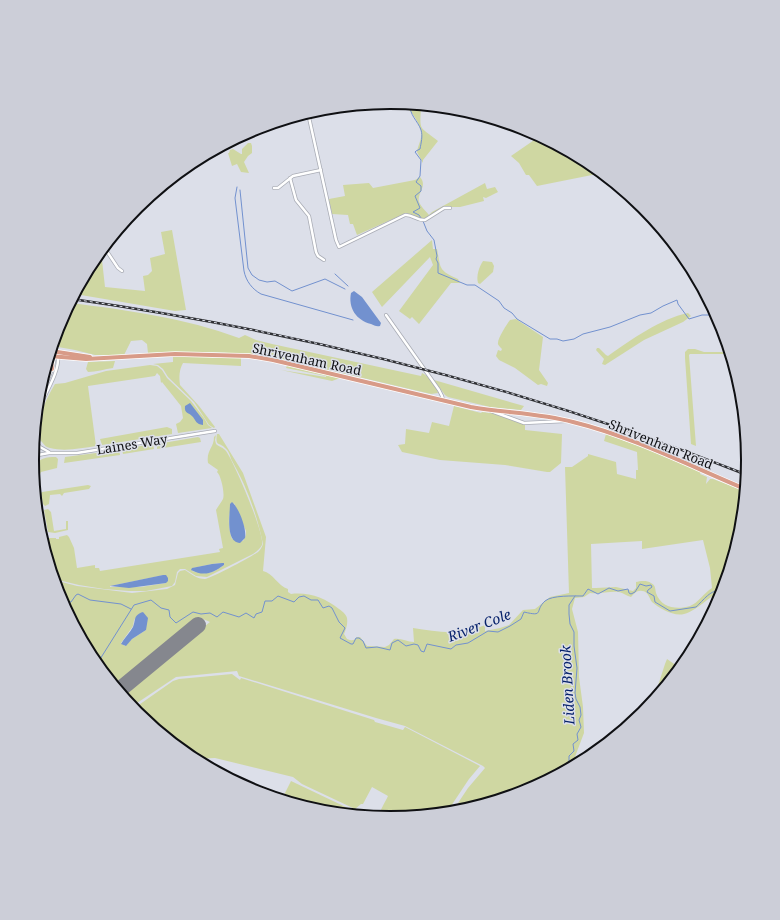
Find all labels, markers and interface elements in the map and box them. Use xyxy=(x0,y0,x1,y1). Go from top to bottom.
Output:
street label: Shrivenham Road xyxy=(251,339,363,379)
street label: Shrivenham Road xyxy=(606,415,716,473)
street label: Laines Way xyxy=(95,429,169,458)
water label: River Cole xyxy=(444,604,513,646)
water label: Liden Brook xyxy=(555,644,579,726)

